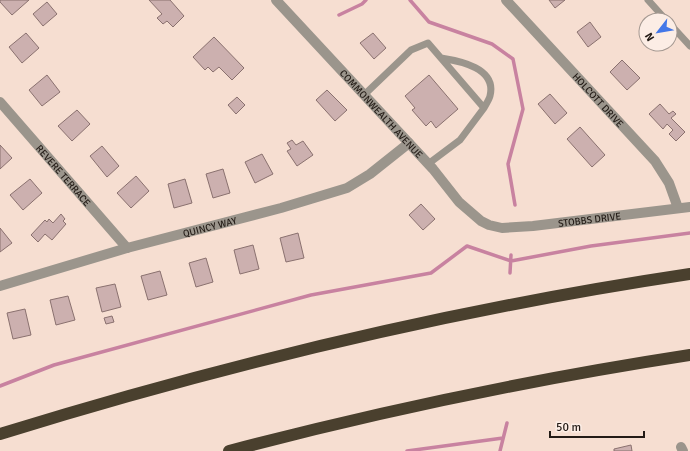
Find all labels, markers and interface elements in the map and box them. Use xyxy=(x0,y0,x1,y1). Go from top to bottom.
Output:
north arrow xyxy=(638,12,678,52)
text: N xyxy=(642,30,657,44)
street label: COMMONWEALTH AVENUE xyxy=(337,67,425,161)
street label: HOLCOTT DRIVE xyxy=(570,71,626,130)
street label: REVERE TERRACE xyxy=(33,143,93,209)
street label: STOBBS DRIVE xyxy=(557,210,622,230)
street label: QUINCY WAY xyxy=(182,215,238,240)
scale bar xyxy=(550,413,644,439)
text: 50 m xyxy=(556,420,581,435)

